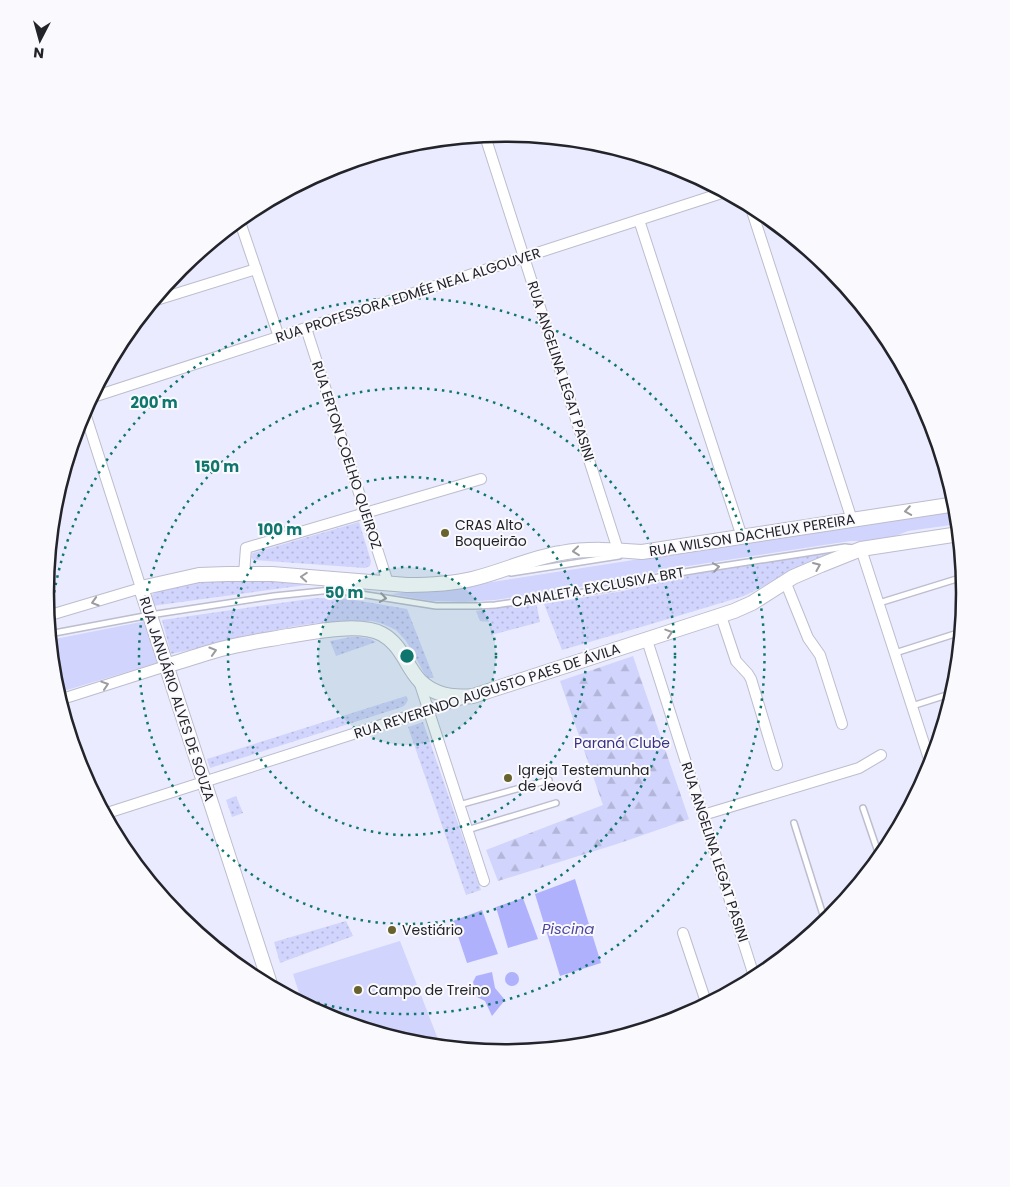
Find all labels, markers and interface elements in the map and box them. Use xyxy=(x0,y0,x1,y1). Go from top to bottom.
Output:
north arrow xyxy=(15,15,65,65)
text: N xyxy=(32,42,45,63)
street label: RUA PROFESSORA EDMÉE NEAL ALGOUVER xyxy=(273,243,543,347)
street label: RUA ANGELINA LEGAT PASINI xyxy=(522,278,600,464)
street label: RUA ERTON COELHO QUEIROZ xyxy=(307,358,387,552)
text: 200 m xyxy=(130,392,178,413)
text: 150 m xyxy=(195,456,239,477)
one-way arrow xyxy=(904,506,912,516)
street label: RUA WILSON DACHEUX PEREIRA xyxy=(648,509,856,561)
place label: CRAS Alto Boqueirão xyxy=(455,515,527,551)
text: 100 m xyxy=(258,519,302,540)
marker: CRAS Alto Boqueirão xyxy=(439,527,451,539)
one-way arrow xyxy=(571,545,579,556)
street label: CANALETA EXCLUSIVA BRT xyxy=(510,562,686,612)
one-way arrow xyxy=(712,562,720,572)
one-way arrow xyxy=(812,562,820,572)
one-way arrow xyxy=(300,571,308,582)
text: 50 m xyxy=(325,582,363,603)
one-way arrow xyxy=(378,593,387,603)
street label: RUA JANUÁRIO ALVES DE SOUZA xyxy=(134,594,220,804)
one-way arrow xyxy=(91,597,99,607)
one-way arrow xyxy=(665,628,673,638)
street label: RUA REVERENDO AUGUSTO PAES DE ÁVILA xyxy=(351,638,623,744)
one-way arrow xyxy=(208,647,217,657)
centre of rings xyxy=(398,647,416,665)
one-way arrow xyxy=(101,681,109,691)
park label: Paraná Clube xyxy=(574,733,670,753)
street label: RUA ANGELINA LEGAT PASINI xyxy=(676,759,754,945)
place label: Igreja Testemunha de Jeová xyxy=(518,760,650,796)
marker: Igreja Testemunha de Jeová xyxy=(502,772,514,784)
water label: Piscina xyxy=(542,918,594,939)
place label: Vestiário xyxy=(402,920,463,940)
marker: Vestiário xyxy=(386,924,398,936)
place label: Campo de Treino xyxy=(368,980,490,1000)
marker: Campo de Treino xyxy=(352,984,364,996)

